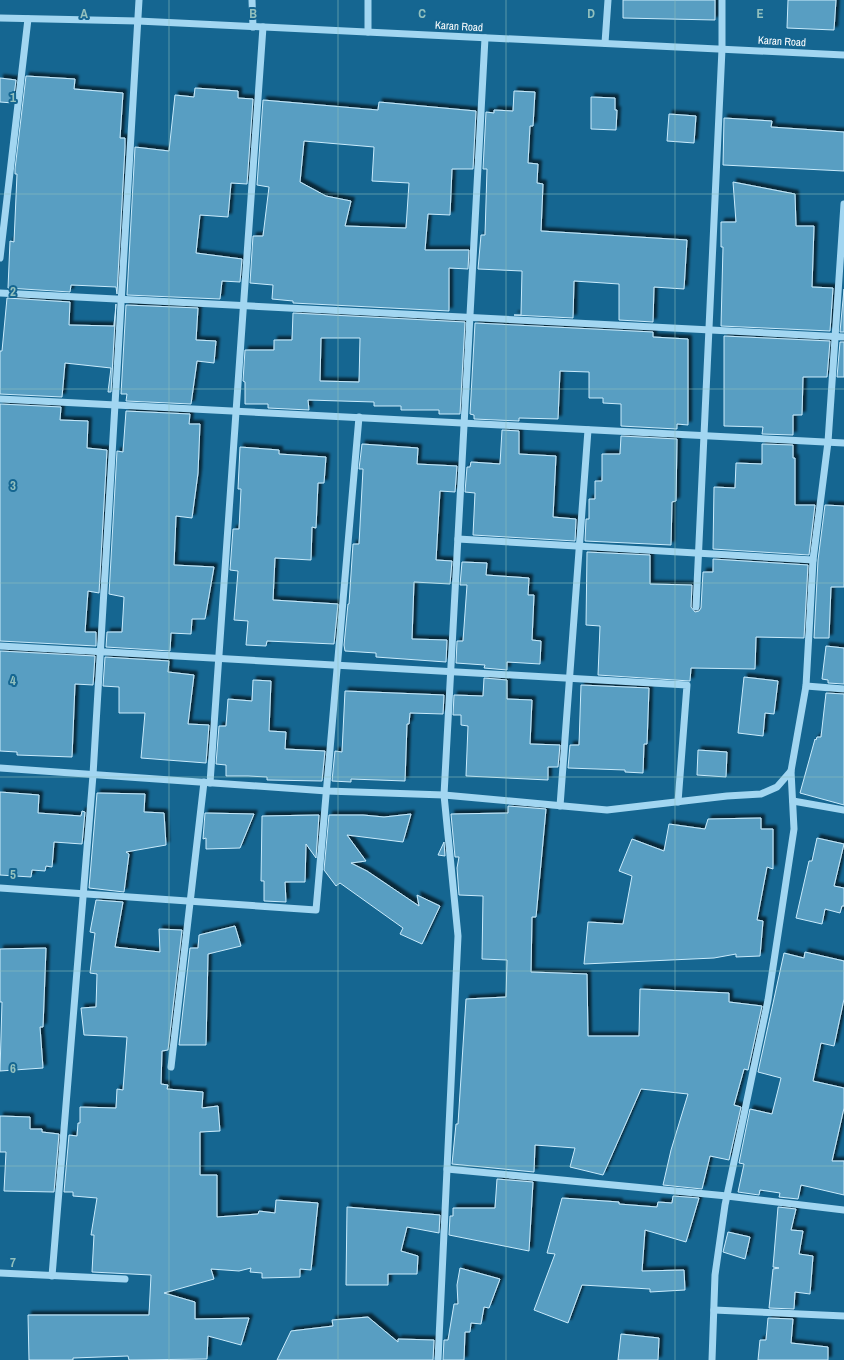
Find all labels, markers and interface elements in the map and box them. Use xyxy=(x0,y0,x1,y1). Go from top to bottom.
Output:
text: A xyxy=(80,5,88,22)
text: B xyxy=(249,5,257,22)
text: C xyxy=(418,5,426,22)
text: D xyxy=(587,5,595,22)
text: E xyxy=(756,5,764,22)
street label: Karan Road xyxy=(435,18,483,34)
street label: Karan Road xyxy=(758,33,806,49)
text: 1 xyxy=(10,89,16,106)
text: 2 xyxy=(10,283,16,300)
text: 3 xyxy=(10,477,16,494)
text: 4 xyxy=(10,672,16,689)
text: 5 xyxy=(10,866,16,883)
text: 6 xyxy=(10,1060,16,1077)
text: 7 xyxy=(10,1254,16,1271)

